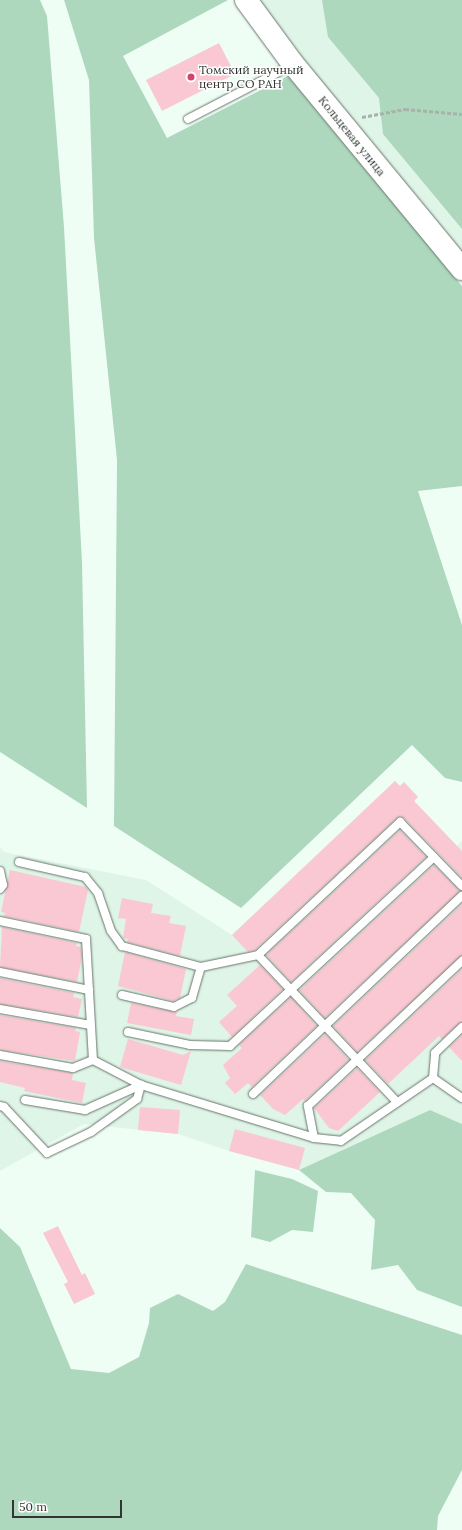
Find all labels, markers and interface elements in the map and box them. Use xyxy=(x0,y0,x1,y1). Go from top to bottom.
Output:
place label: Томский научный центр СО РАН xyxy=(199,63,303,91)
marker: Томский научный центр СО РАН xyxy=(186,72,196,82)
street label: Кольцевая улица xyxy=(315,93,389,179)
scale bar xyxy=(14,1492,124,1518)
text: 50 m xyxy=(19,1499,47,1514)

